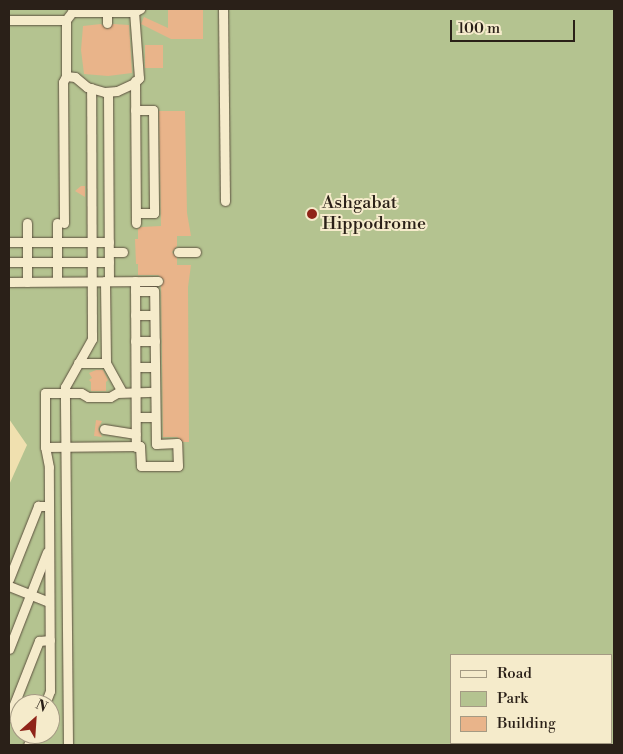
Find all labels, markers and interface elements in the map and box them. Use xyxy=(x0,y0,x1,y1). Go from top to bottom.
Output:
scale bar xyxy=(453,10,578,42)
text: 100 m xyxy=(458,19,500,38)
place label: Ashgabat Hippodrome xyxy=(322,193,426,235)
marker: Ashgabat Hippodrome xyxy=(306,208,318,220)
legend xyxy=(450,654,613,744)
text: Road xyxy=(497,664,532,683)
text: Park xyxy=(497,689,528,708)
north arrow xyxy=(10,694,60,744)
text: N xyxy=(32,696,50,717)
text: Building xyxy=(497,714,556,733)

